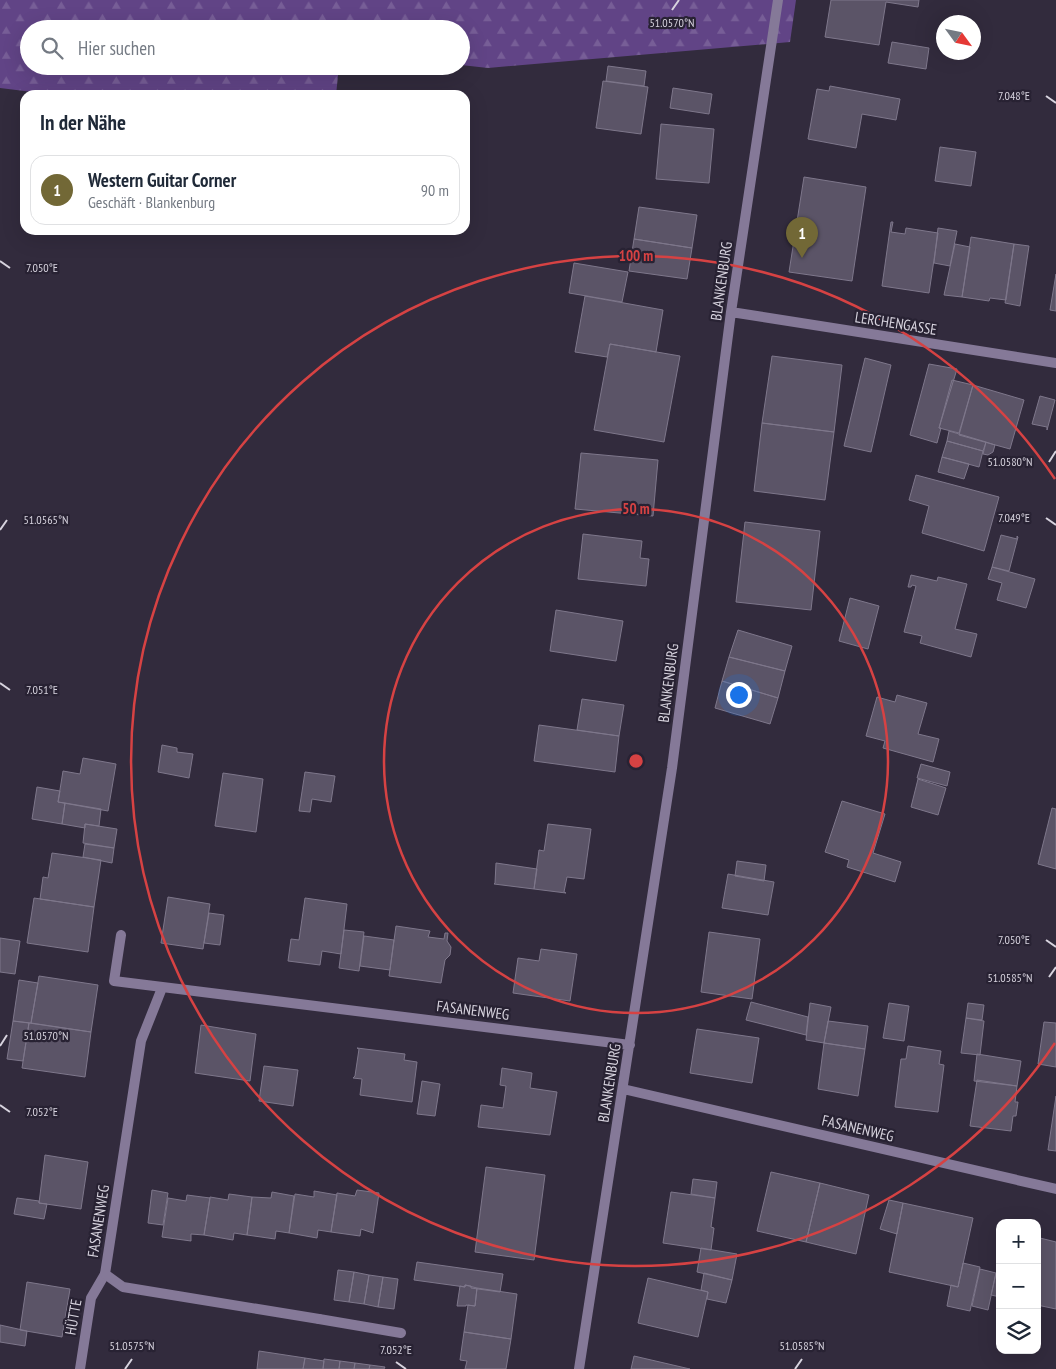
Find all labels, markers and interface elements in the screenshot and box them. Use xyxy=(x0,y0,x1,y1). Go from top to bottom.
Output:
text: 51.0570°N xyxy=(649,15,695,30)
north arrow xyxy=(936,15,981,60)
search box xyxy=(20,20,470,75)
icon: search xyxy=(38,34,66,62)
text: Hier suchen xyxy=(78,36,155,60)
text: 7.048°E xyxy=(998,88,1030,103)
text: In der Nähe xyxy=(40,109,126,136)
text: Western Guitar Corner xyxy=(88,168,236,192)
text: 1 xyxy=(53,180,61,200)
text: 90 m xyxy=(421,180,449,200)
text: Geschäft · Blankenburg xyxy=(88,192,215,212)
pin: 1 xyxy=(786,217,818,258)
street label: BLANKENBURG xyxy=(706,240,736,322)
text: 100 m xyxy=(619,246,653,265)
text: 7.050°E xyxy=(26,260,58,275)
street label: LERCHENGASSE xyxy=(854,307,938,339)
text: 51.0580°N xyxy=(987,454,1033,469)
text: 50 m xyxy=(622,499,650,518)
text: 7.049°E xyxy=(998,510,1030,525)
text: 51.0565°N xyxy=(23,512,69,527)
street label: BLANKENBURG xyxy=(654,642,682,724)
text: 7.051°E xyxy=(26,682,58,697)
your location xyxy=(726,682,752,708)
centre of rings xyxy=(627,752,645,770)
text: 7.050°E xyxy=(998,932,1030,947)
text: 51.0585°N xyxy=(987,970,1033,985)
street label: FASANENWEG xyxy=(435,996,511,1024)
text: 51.0570°N xyxy=(23,1028,69,1043)
street label: BLANKENBURG xyxy=(593,1042,625,1124)
text: 7.052°E xyxy=(26,1104,58,1119)
street label: FASANENWEG xyxy=(820,1111,896,1145)
street label: FASANENWEG xyxy=(83,1183,113,1259)
map controls xyxy=(996,1219,1041,1354)
button: + xyxy=(996,1219,1041,1264)
button: − xyxy=(996,1264,1041,1309)
street label: HÜTTE xyxy=(61,1298,85,1336)
button: layers xyxy=(996,1309,1041,1354)
text: 51.0575°N xyxy=(109,1338,155,1353)
text: 51.0585°N xyxy=(779,1338,825,1353)
text: 7.052°E xyxy=(380,1342,412,1357)

